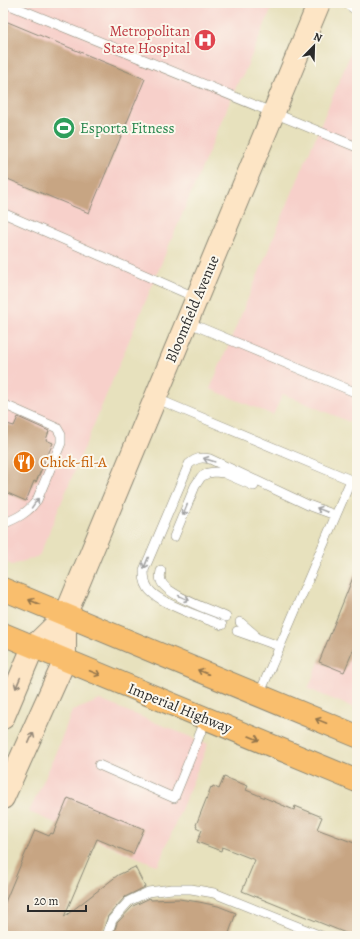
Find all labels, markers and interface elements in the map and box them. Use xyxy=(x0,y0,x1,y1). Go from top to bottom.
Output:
place label: Metropolitan State Hospital xyxy=(103,21,190,58)
north arrow xyxy=(294,26,334,66)
hospital icon: Metropolitan State Hospital xyxy=(192,27,218,53)
text: N xyxy=(311,29,324,46)
sports icon: Esporta Fitness xyxy=(51,115,77,141)
place label: Esporta Fitness xyxy=(80,118,175,138)
street label: Bloomfield Avenue xyxy=(160,252,224,366)
restaurant icon: Chick-fil-A xyxy=(11,449,37,475)
place label: Chick-fil-A xyxy=(40,452,107,472)
one-way arrow xyxy=(203,455,215,463)
one-way arrow xyxy=(31,497,39,508)
one-way arrow xyxy=(181,504,189,516)
one-way arrow xyxy=(316,506,328,513)
one-way arrow xyxy=(142,557,150,569)
one-way arrow xyxy=(178,595,190,602)
one-way arrow xyxy=(29,598,41,606)
one-way arrow xyxy=(197,668,209,675)
one-way arrow xyxy=(88,669,100,677)
one-way arrow xyxy=(14,676,21,688)
street label: Imperial Highway xyxy=(125,678,235,738)
one-way arrow xyxy=(315,717,327,724)
one-way arrow xyxy=(28,732,35,744)
one-way arrow xyxy=(247,735,259,743)
scale bar xyxy=(28,887,86,913)
text: 20 m xyxy=(34,893,58,909)

